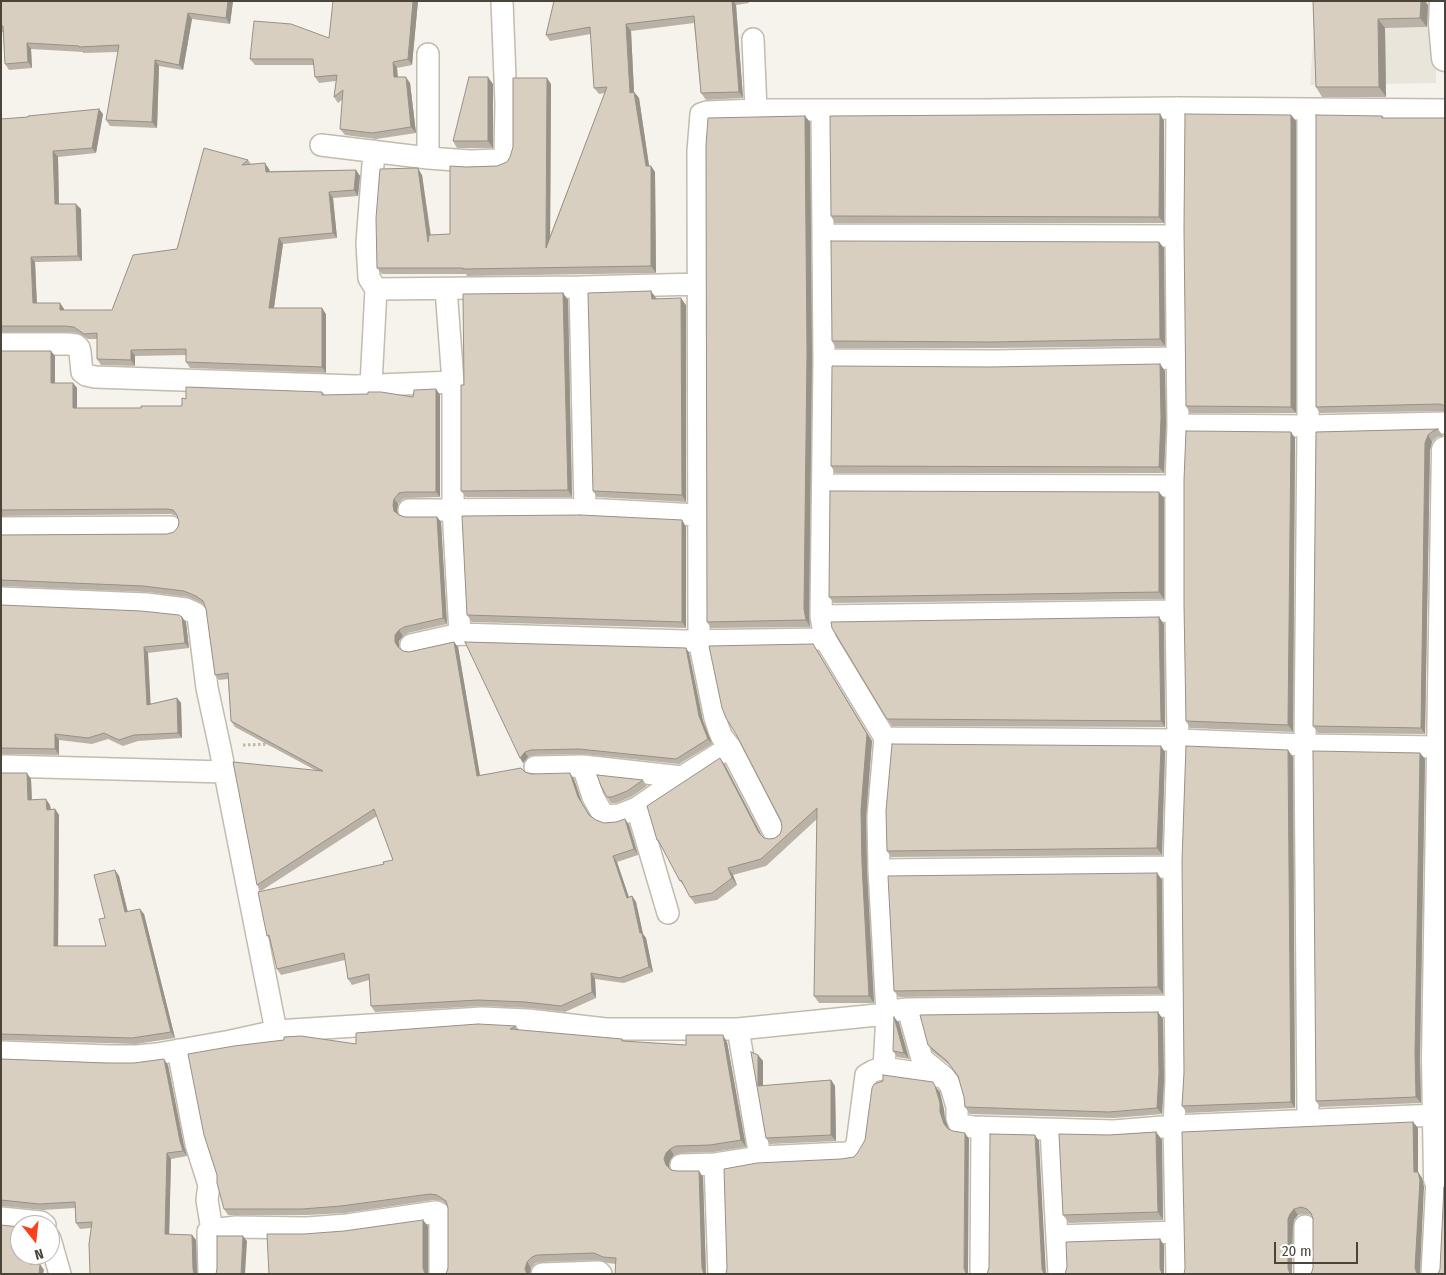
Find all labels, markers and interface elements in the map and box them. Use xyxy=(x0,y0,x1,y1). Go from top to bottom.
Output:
north arrow xyxy=(10,1215,60,1265)
scale bar xyxy=(1276,1232,1360,1264)
text: 20 m xyxy=(1282,1242,1312,1260)
text: N xyxy=(33,1245,45,1263)

